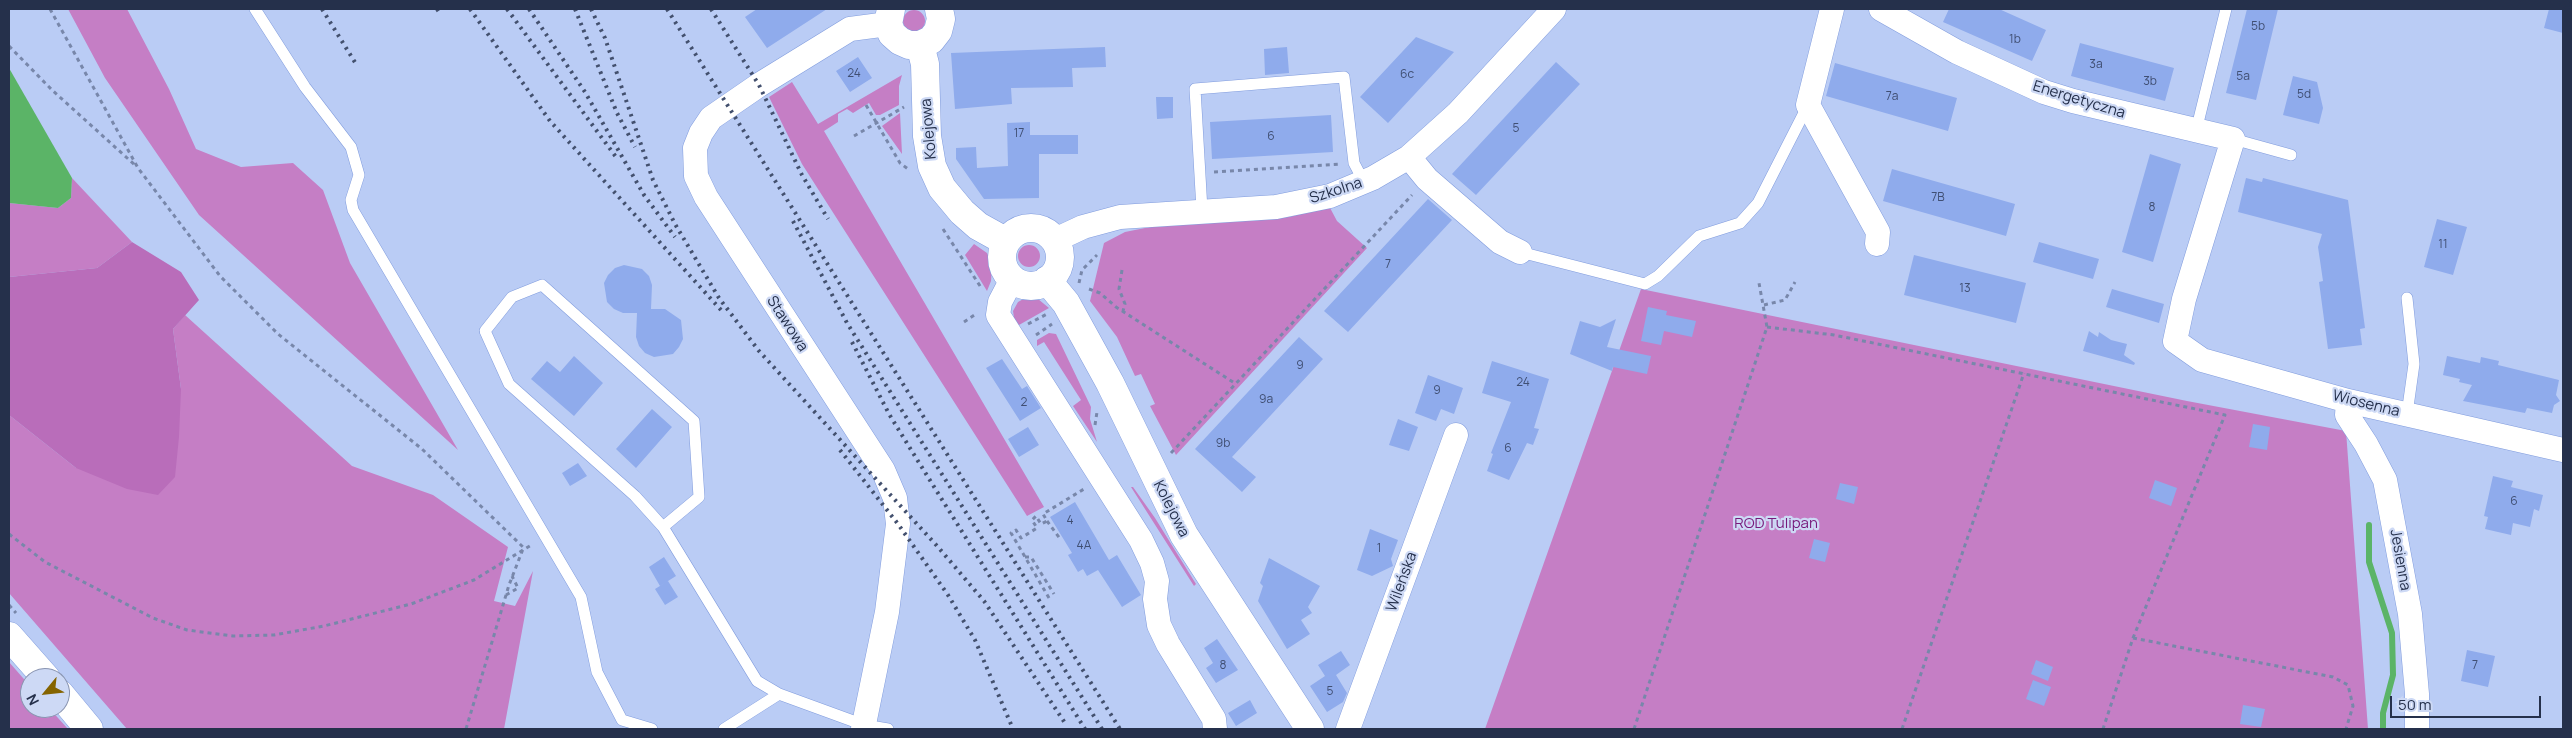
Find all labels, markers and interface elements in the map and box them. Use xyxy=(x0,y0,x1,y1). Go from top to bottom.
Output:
house number: 5b xyxy=(2251,20,2265,34)
house number: 1b xyxy=(2009,33,2021,47)
house number: 3a xyxy=(2089,58,2103,72)
house number: 24 xyxy=(847,67,861,81)
house number: 6c xyxy=(1400,68,1414,82)
house number: 5a xyxy=(2236,70,2250,84)
house number: 3b xyxy=(2143,75,2157,89)
street label: Energetyczna xyxy=(2031,77,2127,123)
house number: 5d xyxy=(2297,88,2311,102)
house number: 7a xyxy=(1886,90,1898,104)
street label: Kolejowa xyxy=(917,98,941,160)
house number: 5 xyxy=(1513,122,1519,136)
house number: 17 xyxy=(1014,127,1024,141)
house number: 6 xyxy=(1267,130,1275,144)
street label: Szkolna xyxy=(1307,174,1365,208)
house number: 7B xyxy=(1931,191,1945,205)
house number: 8 xyxy=(2149,201,2155,215)
house number: 11 xyxy=(2438,238,2448,252)
house number: 7 xyxy=(1385,258,1391,272)
house number: 13 xyxy=(1959,282,1971,296)
street label: Stawowa xyxy=(762,293,812,355)
house number: 9 xyxy=(1296,359,1304,373)
house number: 24 xyxy=(1516,376,1530,390)
house number: 9 xyxy=(1433,384,1441,398)
street label: Wiosenna xyxy=(2331,387,2401,421)
house number: 9a xyxy=(1259,393,1273,407)
house number: 2 xyxy=(1021,396,1027,410)
house number: 9b xyxy=(1216,437,1230,451)
house number: 6 xyxy=(1504,442,1512,456)
street label: Kolejowa xyxy=(1149,478,1193,540)
house number: 6 xyxy=(2510,495,2518,509)
house number: 4 xyxy=(1066,514,1074,528)
park label: ROD Tulipan xyxy=(1734,515,1818,533)
street label: Jesienna xyxy=(2386,528,2414,592)
house number: 4A xyxy=(1077,539,1091,553)
house number: 1 xyxy=(1377,542,1381,556)
street label: Wileńska xyxy=(1383,550,1421,614)
house number: 8 xyxy=(1220,659,1226,673)
house number: 7 xyxy=(2472,659,2478,673)
north arrow xyxy=(20,668,70,718)
house number: 5 xyxy=(1327,685,1333,699)
scale bar xyxy=(2392,686,2543,718)
text: N xyxy=(21,691,43,709)
text: 50 m xyxy=(2398,694,2432,715)

